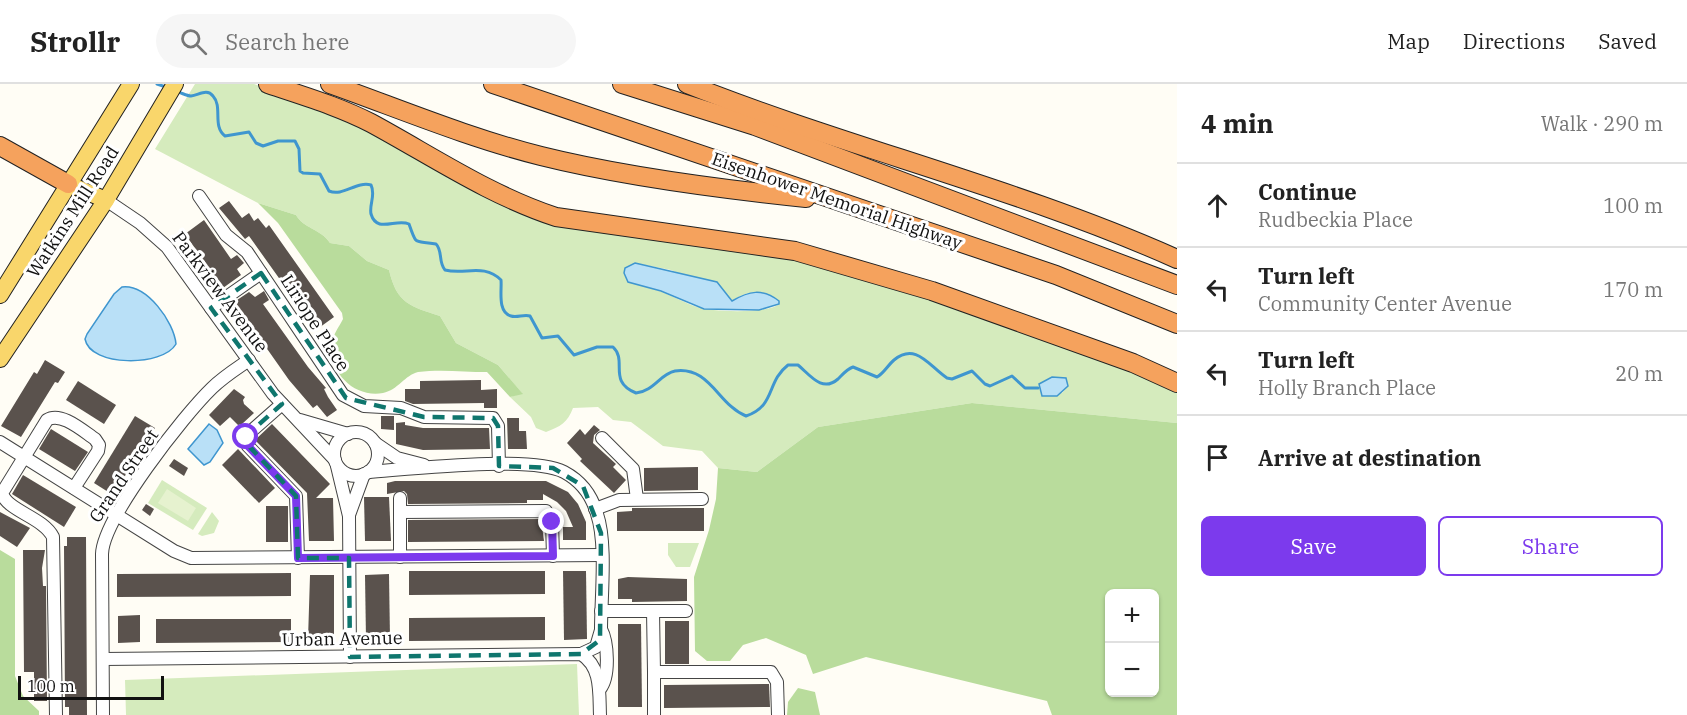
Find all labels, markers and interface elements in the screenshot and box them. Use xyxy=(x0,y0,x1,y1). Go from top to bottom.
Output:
search box xyxy=(156,14,576,68)
text: Strollr xyxy=(30,23,120,60)
icon: search xyxy=(177,25,210,58)
text: Search here xyxy=(225,27,349,56)
text: Map xyxy=(1387,27,1430,55)
text: Directions xyxy=(1463,27,1565,55)
text: Saved xyxy=(1598,27,1657,55)
text: 4 min xyxy=(1201,106,1274,140)
text: Walk · 290 m xyxy=(1541,110,1663,137)
street label: Watkins Mill Road xyxy=(21,142,124,282)
street label: Eisenhower Memorial Highway xyxy=(709,147,966,254)
text: Continue xyxy=(1258,177,1357,206)
icon: ahead xyxy=(1201,189,1234,222)
text: 100 m xyxy=(1603,192,1663,219)
text: Rudbeckia Place xyxy=(1258,206,1413,233)
street label: Parkview Avenue xyxy=(167,227,273,357)
text: Turn left xyxy=(1258,261,1354,290)
street label: Liriope Place xyxy=(276,270,355,375)
icon: left xyxy=(1201,273,1234,306)
text: 170 m xyxy=(1603,276,1663,303)
text: Community Center Avenue xyxy=(1258,290,1512,317)
text: Turn left xyxy=(1258,345,1354,374)
icon: left xyxy=(1201,357,1234,390)
text: 20 m xyxy=(1615,360,1663,387)
text: Holly Branch Place xyxy=(1258,374,1436,401)
route start xyxy=(232,423,258,449)
street label: Grand Street xyxy=(84,425,163,527)
icon: arrive xyxy=(1201,441,1234,474)
text: Arrive at destination xyxy=(1258,443,1481,472)
route end xyxy=(538,508,564,534)
button: Save xyxy=(1201,516,1426,576)
button: Share xyxy=(1438,516,1663,576)
map controls xyxy=(1105,589,1159,697)
button: + xyxy=(1105,589,1159,643)
street label: Urban Avenue xyxy=(281,626,403,651)
button: − xyxy=(1105,643,1159,697)
scale bar xyxy=(18,673,164,700)
text: 100 m xyxy=(27,676,75,696)

